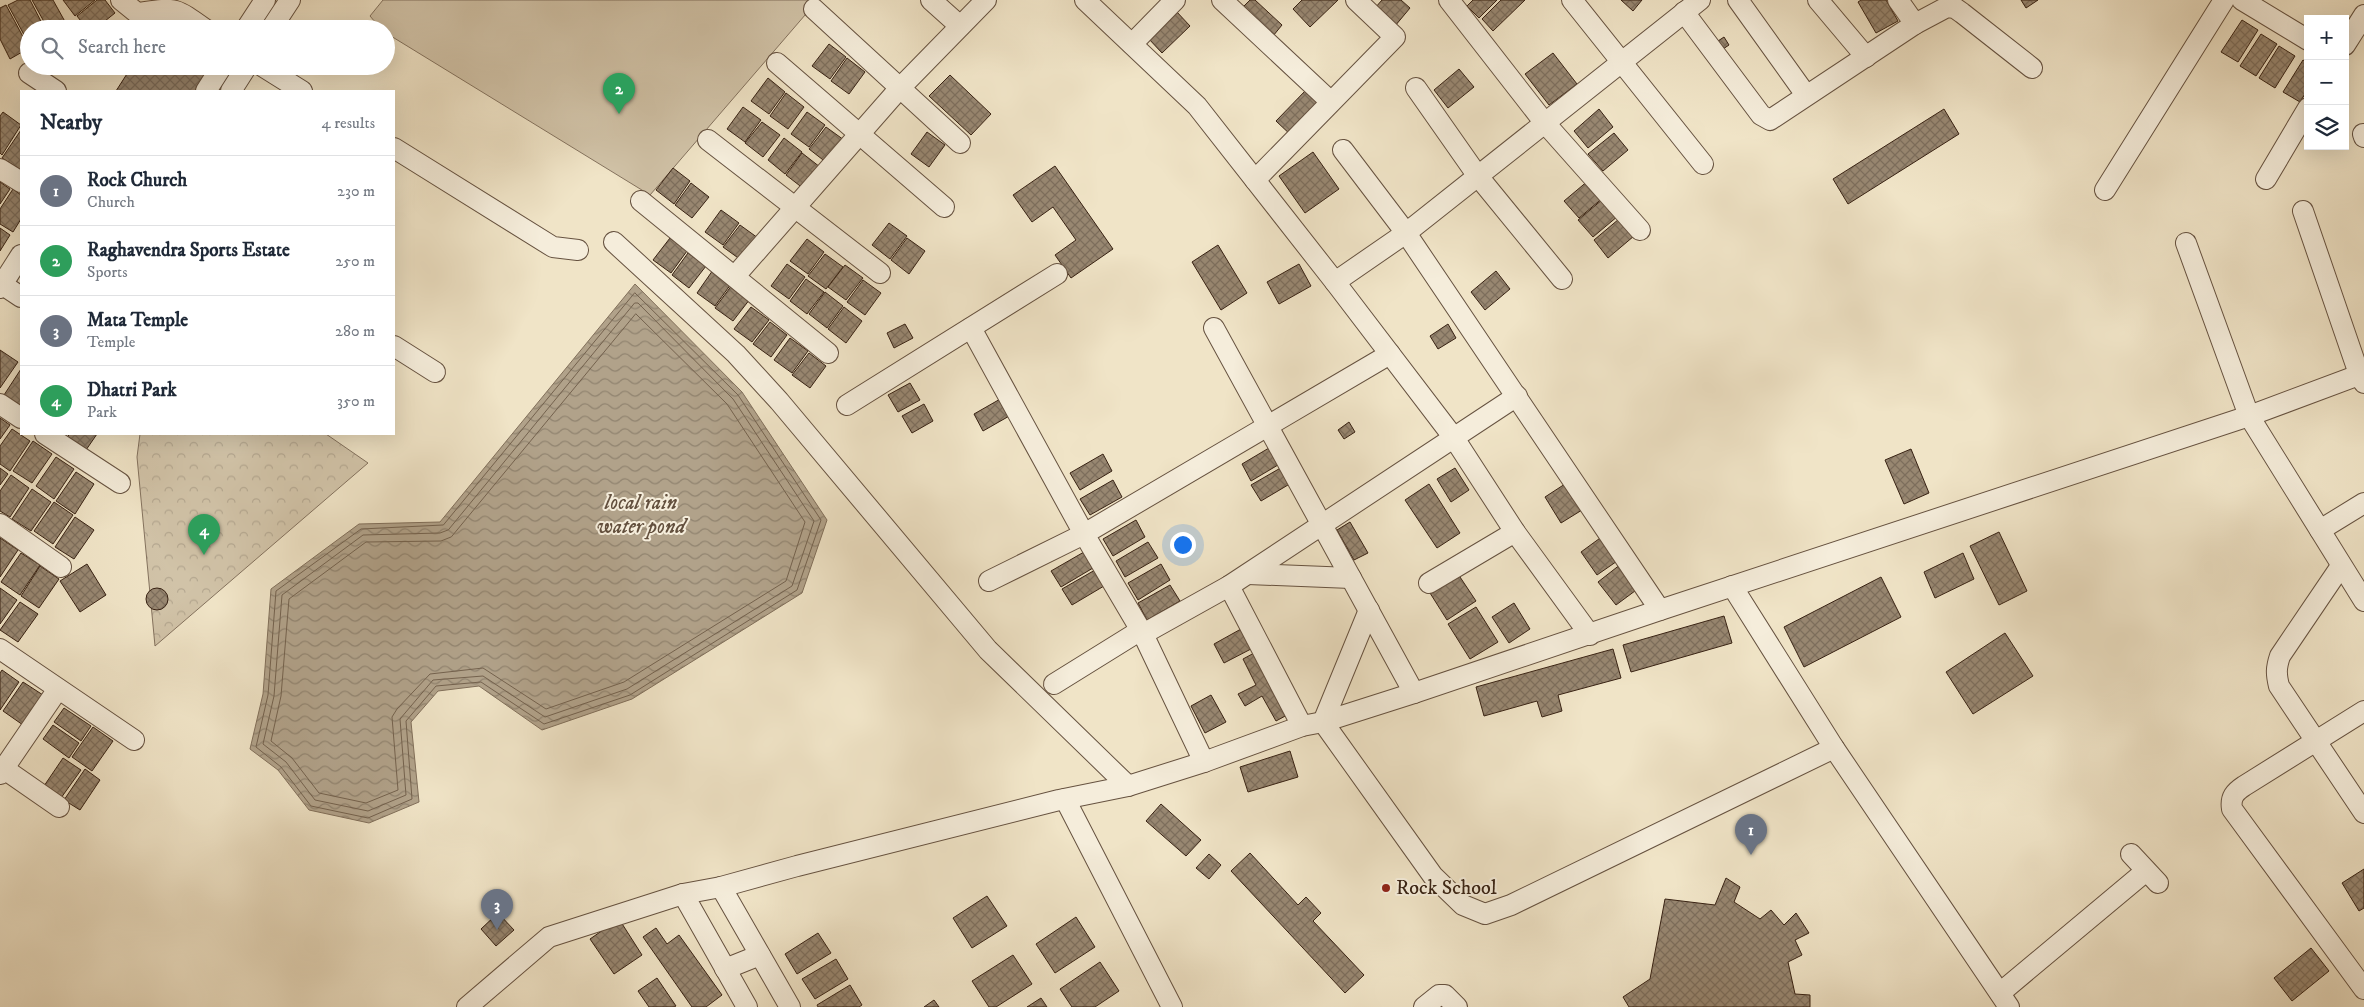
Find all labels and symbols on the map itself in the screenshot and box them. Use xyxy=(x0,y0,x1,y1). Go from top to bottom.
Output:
pin: 2 xyxy=(603,73,635,114)
water label: local rain water pond xyxy=(597,490,688,540)
pin: 4 xyxy=(188,514,220,555)
your location xyxy=(1170,532,1196,558)
pin: 1 xyxy=(1735,814,1767,855)
place label: Rock School xyxy=(1396,876,1497,901)
marker: Rock School xyxy=(1380,882,1392,894)
pin: 3 xyxy=(481,889,513,930)

